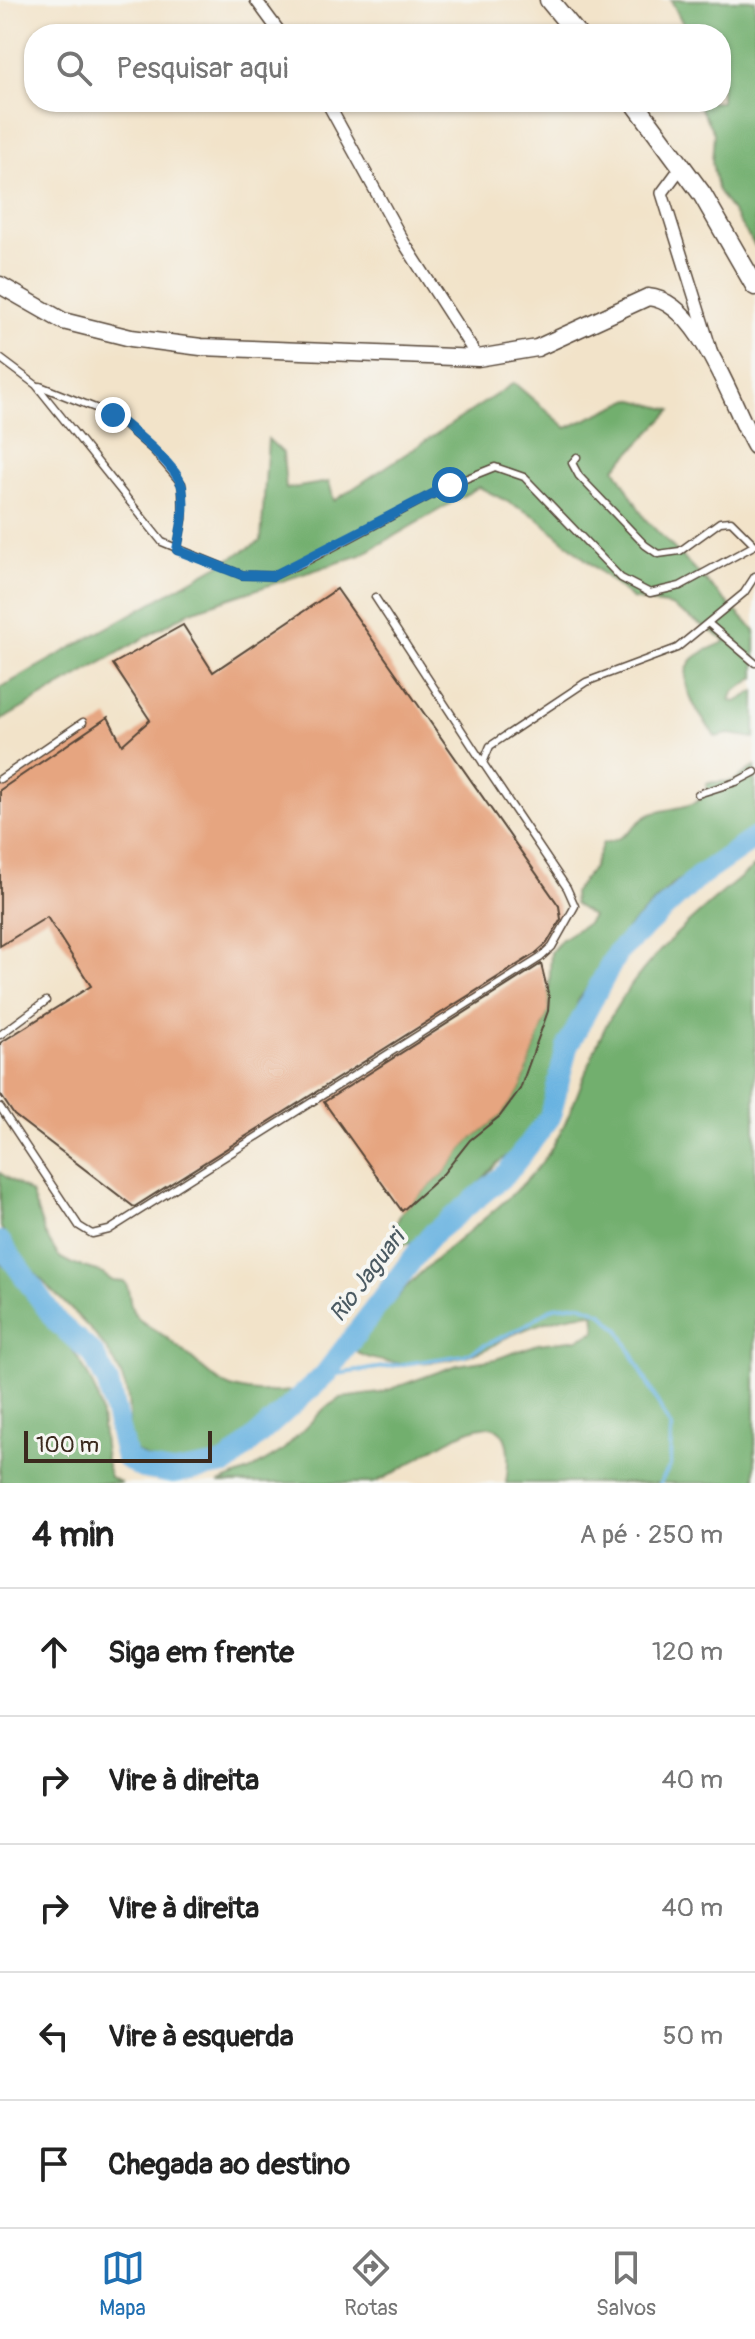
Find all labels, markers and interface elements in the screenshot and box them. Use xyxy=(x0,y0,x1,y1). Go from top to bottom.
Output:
search box xyxy=(24,24,731,112)
icon: search xyxy=(52,46,96,90)
text: Pesquisar aqui xyxy=(116,50,288,87)
route end xyxy=(95,397,131,433)
route start xyxy=(432,467,468,503)
water label: Rio Jaguari xyxy=(323,1222,413,1327)
scale bar xyxy=(24,1427,212,1463)
text: 100 m xyxy=(36,1431,99,1459)
text: 4 min xyxy=(32,1514,114,1557)
text: A pé · 250 m xyxy=(580,1519,723,1551)
icon: ahead xyxy=(32,1630,76,1674)
text: Siga em frente xyxy=(108,1634,294,1671)
text: 120 m xyxy=(652,1636,723,1668)
icon: right xyxy=(32,1758,76,1802)
text: Vire à direita xyxy=(108,1762,259,1799)
text: 40 m xyxy=(661,1764,723,1796)
icon: right xyxy=(32,1886,76,1930)
text: Vire à direita xyxy=(108,1890,259,1927)
text: 40 m xyxy=(661,1892,723,1924)
icon: left xyxy=(32,2014,76,2058)
text: Vire à esquerda xyxy=(108,2018,294,2055)
text: 50 m xyxy=(662,2020,723,2052)
icon: arrive xyxy=(32,2142,76,2186)
text: Chegada ao destino xyxy=(108,2146,350,2183)
tab: Mapa xyxy=(99,2246,146,2322)
tab: Rotas xyxy=(344,2246,398,2322)
tab: Salvos xyxy=(596,2246,656,2322)

